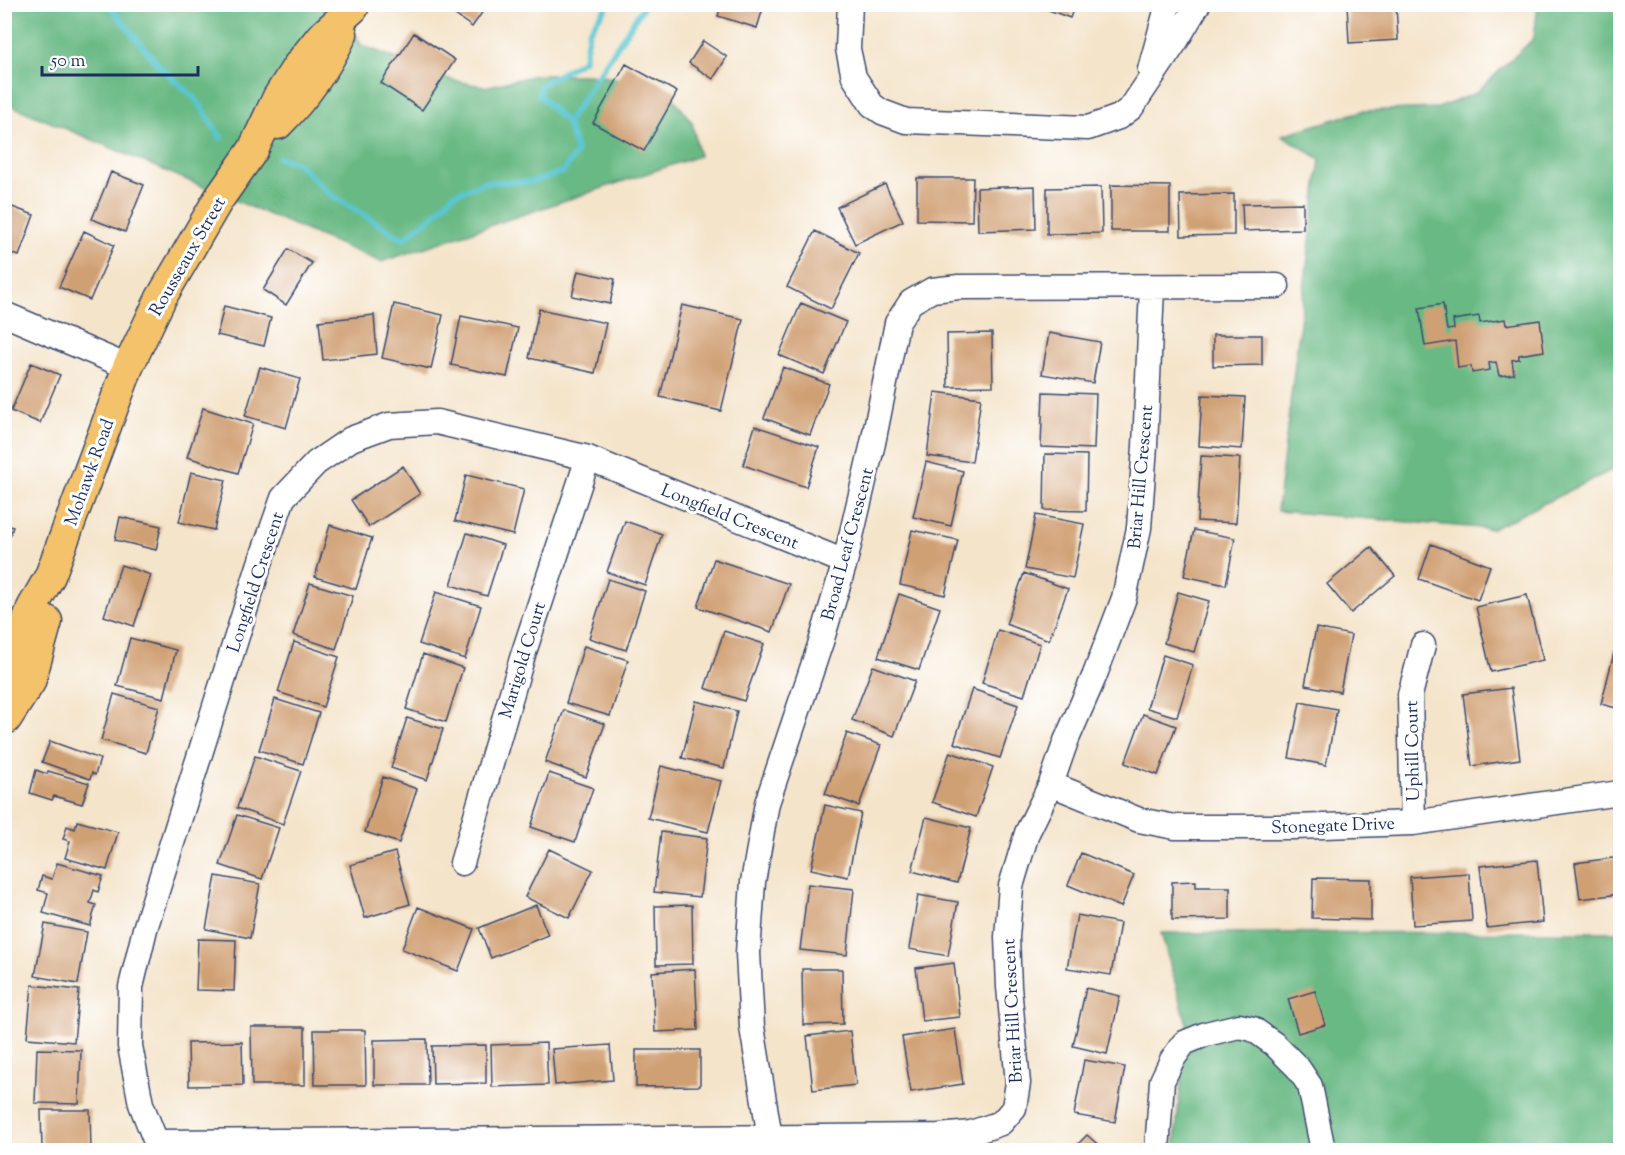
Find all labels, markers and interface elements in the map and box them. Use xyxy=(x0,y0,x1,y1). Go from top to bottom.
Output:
scale bar xyxy=(42,39,198,77)
text: 50 m xyxy=(50,49,86,75)
street label: Rousseaux Street xyxy=(144,193,233,321)
street label: Briar Hill Crescent xyxy=(1123,404,1161,550)
street label: Mohawk Road xyxy=(59,416,122,530)
street label: Broad Leaf Crescent xyxy=(816,465,882,624)
street label: Longfield Crescent xyxy=(656,478,802,557)
street label: Longfield Crescent xyxy=(222,509,292,656)
street label: Marigold Court xyxy=(494,599,554,722)
street label: Uphill Court xyxy=(1400,700,1428,802)
street label: Stonegate Drive xyxy=(1271,812,1396,842)
street label: Briar Hill Crescent xyxy=(997,938,1031,1084)

